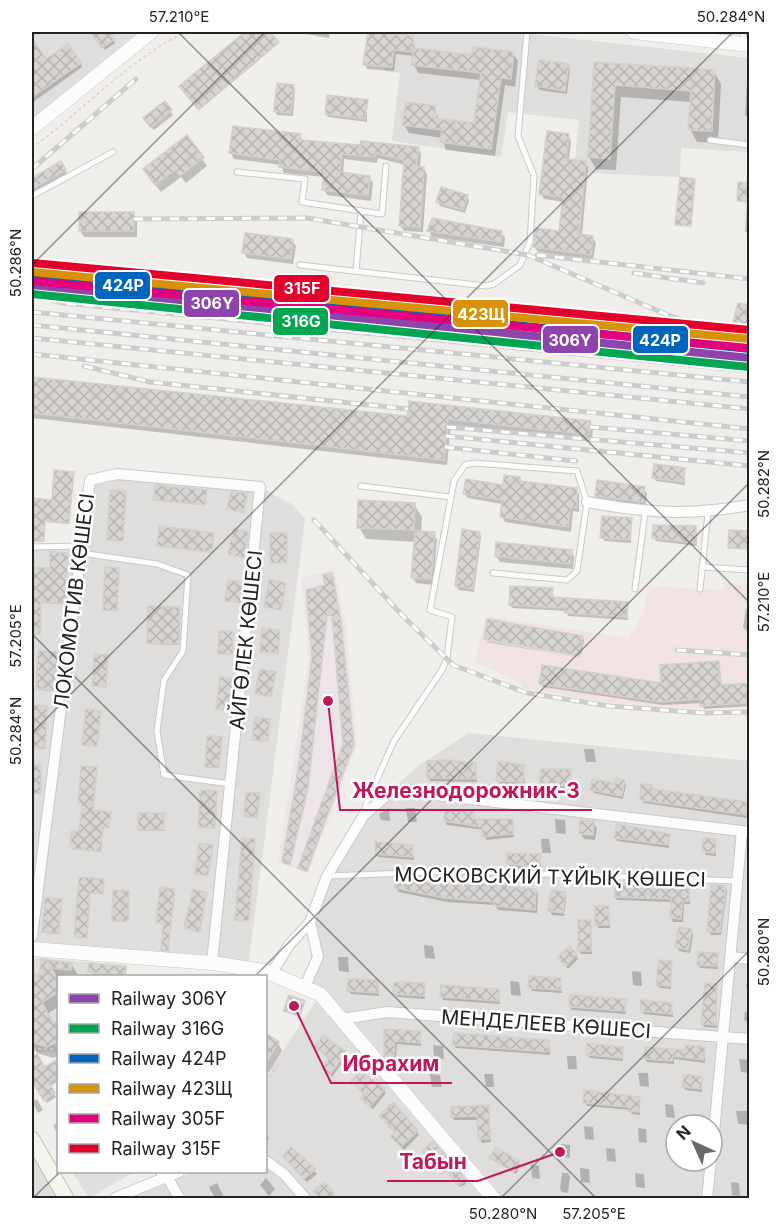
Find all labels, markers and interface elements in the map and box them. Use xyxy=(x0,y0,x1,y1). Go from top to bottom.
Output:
text: 57.210°E xyxy=(149,7,209,26)
text: 50.284°N xyxy=(697,7,765,26)
text: 50.286°N xyxy=(6,229,25,297)
line badge: 424Р xyxy=(94,271,151,300)
line badge: 315F xyxy=(273,274,330,303)
text: 424Р xyxy=(102,275,144,295)
text: 315F xyxy=(284,278,320,298)
line badge: 306Y xyxy=(183,289,240,318)
text: 306Y xyxy=(190,293,234,313)
line badge: 423Щ xyxy=(452,299,509,328)
text: 423Щ xyxy=(457,304,505,324)
line badge: 316G xyxy=(272,307,329,336)
text: 316G xyxy=(281,311,321,331)
line badge: 306Y xyxy=(542,325,599,354)
line badge: 424Р xyxy=(632,325,689,354)
text: 306Y xyxy=(548,330,592,350)
text: 424Р xyxy=(639,330,681,350)
text: 50.282°N xyxy=(754,450,773,518)
street label: ЛОКОМОТИВ КӨШЕСІ xyxy=(49,492,99,710)
street label: АЙГӨЛЕК КӨШЕСІ xyxy=(224,549,267,731)
text: 57.210°E xyxy=(754,572,773,632)
text: 57.205°E xyxy=(6,604,25,668)
text: 50.284°N xyxy=(6,697,25,765)
callout: Железнодорожник-3 xyxy=(340,771,592,810)
text: Железнодорожник-3 xyxy=(352,778,580,803)
street label: МОСКОВСКИЙ ТҰЙЫҚ КӨШЕСІ xyxy=(394,861,706,892)
text: 50.280°N xyxy=(754,918,773,986)
legend xyxy=(57,975,267,1173)
text: Railway 306Y xyxy=(111,988,227,1009)
street label: МЕНДЕЛЕЕВ КӨШЕСІ xyxy=(440,1005,652,1043)
text: Railway 316G xyxy=(111,1018,224,1039)
callout: Ибрахим xyxy=(331,1044,452,1083)
text: Railway 424Р xyxy=(111,1048,227,1069)
text: Ибрахим xyxy=(343,1051,439,1076)
text: Railway 423Щ xyxy=(111,1078,232,1099)
text: Railway 305F xyxy=(111,1108,225,1129)
north arrow xyxy=(664,1113,724,1173)
text: N xyxy=(672,1121,695,1144)
text: Railway 315F xyxy=(111,1138,221,1159)
callout: Табын xyxy=(387,1142,478,1181)
text: Табын xyxy=(399,1149,467,1174)
text: 50.280°N xyxy=(469,1204,537,1223)
text: 57.205°E xyxy=(562,1204,626,1223)

